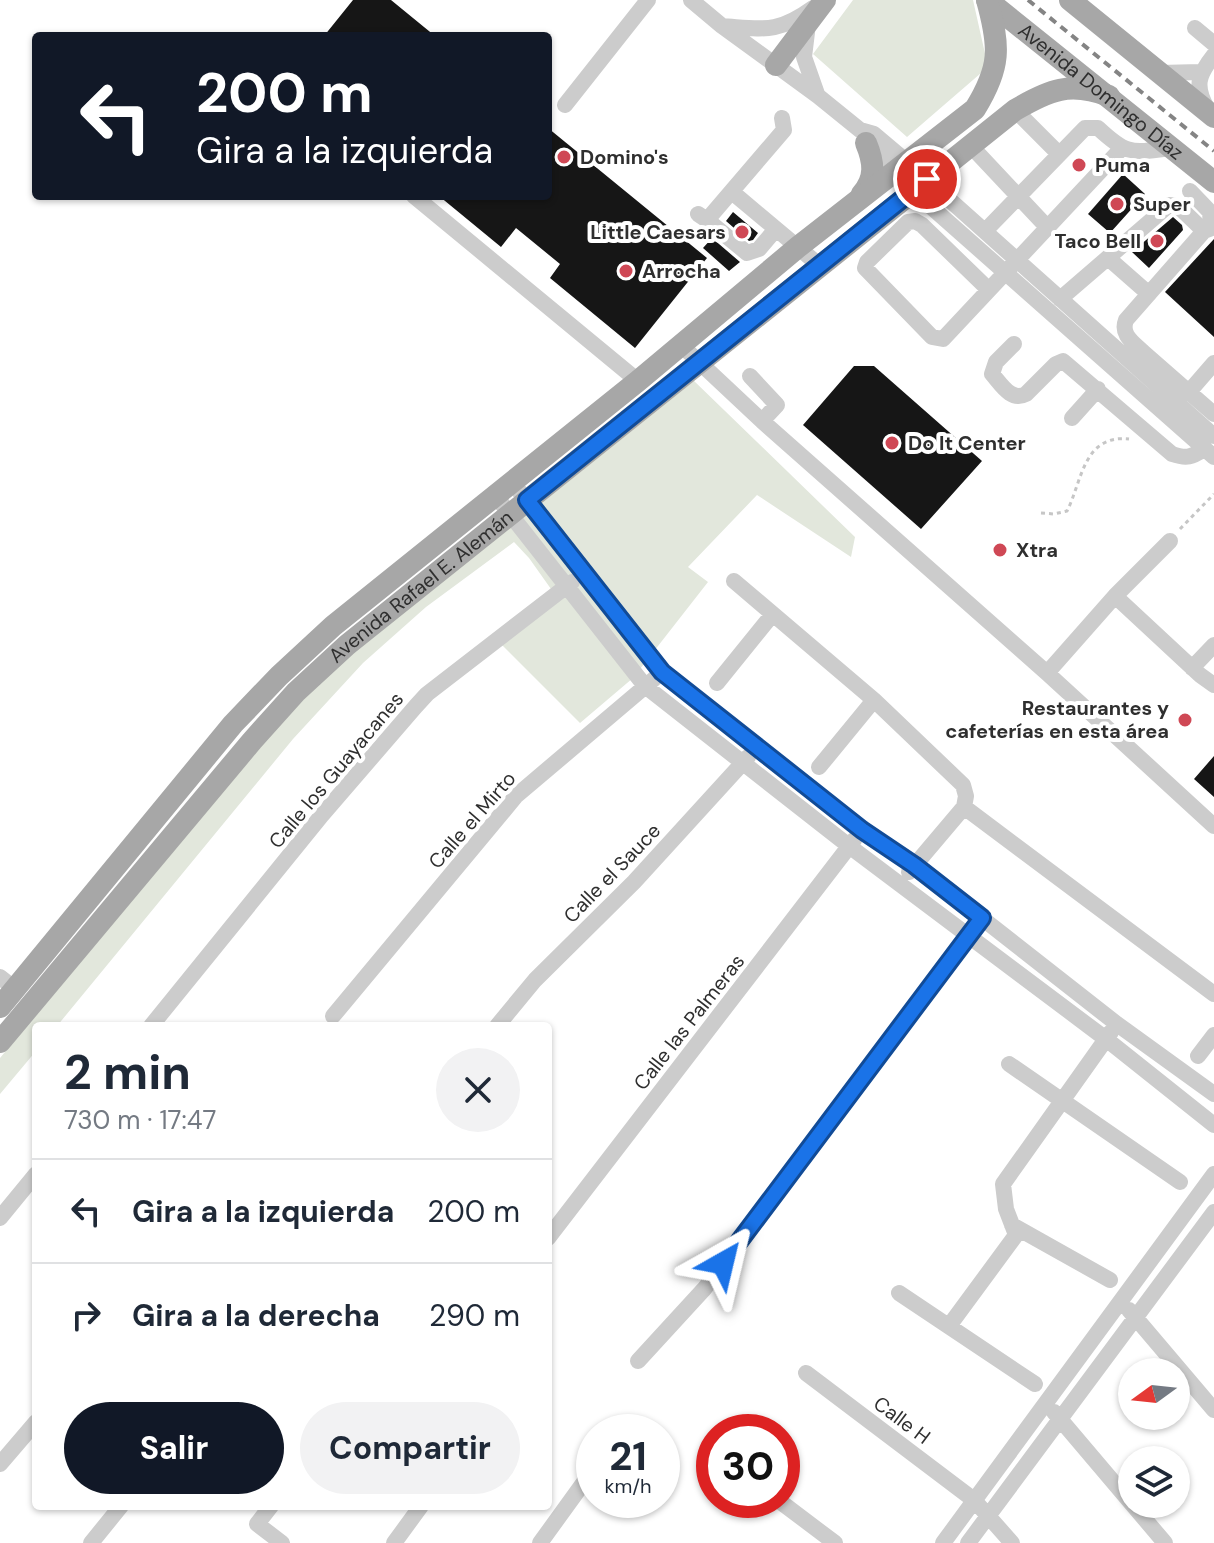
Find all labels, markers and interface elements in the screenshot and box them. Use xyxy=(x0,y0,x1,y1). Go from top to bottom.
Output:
street label: Avenida Domingo Díaz xyxy=(1013,17,1189,166)
text: 200 m xyxy=(196,56,373,129)
icon: left xyxy=(64,64,168,168)
text: Gira a la izquierda xyxy=(196,127,493,174)
place label: Domino's xyxy=(580,144,669,170)
pin xyxy=(893,145,961,213)
marker: Domino's xyxy=(555,148,573,166)
place label: Puma xyxy=(1095,152,1150,178)
marker: Puma xyxy=(1070,156,1088,174)
icon: arrive xyxy=(905,157,949,201)
place label: Super xyxy=(1133,191,1191,217)
marker: Super xyxy=(1108,195,1126,213)
place label: Little Caesars xyxy=(590,219,726,245)
marker: Little Caesars xyxy=(733,223,751,241)
place label: Taco Bell xyxy=(1055,228,1141,254)
marker: Taco Bell xyxy=(1148,232,1166,250)
place label: Arrocha xyxy=(642,258,721,284)
marker: Arrocha xyxy=(617,262,635,280)
place label: Do It Center xyxy=(908,430,1026,456)
marker: Do It Center xyxy=(883,434,901,452)
street label: Avenida Rafael E. Alemán xyxy=(323,504,518,669)
place label: Xtra xyxy=(1016,537,1058,563)
marker: Xtra xyxy=(991,541,1009,559)
street label: Calle los Guayacanes xyxy=(263,686,409,854)
place label: Restaurantes y cafeterías en esta área xyxy=(945,695,1169,744)
marker: Restaurantes y cafeterías en esta área xyxy=(1176,711,1194,729)
street label: Calle el Mirto xyxy=(423,766,521,874)
street label: Calle el Sauce xyxy=(558,818,666,928)
street label: Calle las Palmeras xyxy=(628,949,750,1095)
text: 2 min xyxy=(64,1041,191,1104)
button: close xyxy=(436,1048,520,1132)
text: 730 m · 17:47 xyxy=(64,1103,216,1137)
icon: left xyxy=(64,1189,108,1233)
text: Gira a la izquierda xyxy=(132,1192,394,1231)
text: 200 m xyxy=(427,1192,520,1231)
position arrow xyxy=(681,1221,765,1305)
icon: right xyxy=(64,1293,108,1337)
text: Gira a la derecha xyxy=(132,1296,380,1335)
text: 290 m xyxy=(429,1296,520,1335)
north arrow xyxy=(1118,1358,1190,1430)
map controls xyxy=(1118,1358,1190,1518)
street label: Calle H xyxy=(868,1390,936,1450)
button: Salir xyxy=(64,1402,284,1494)
button: Compartir xyxy=(300,1402,520,1494)
speed limit sign: 30 xyxy=(696,1414,800,1518)
text: 21 xyxy=(609,1430,647,1482)
button: layers xyxy=(1118,1446,1190,1518)
text: km/h xyxy=(604,1473,652,1499)

